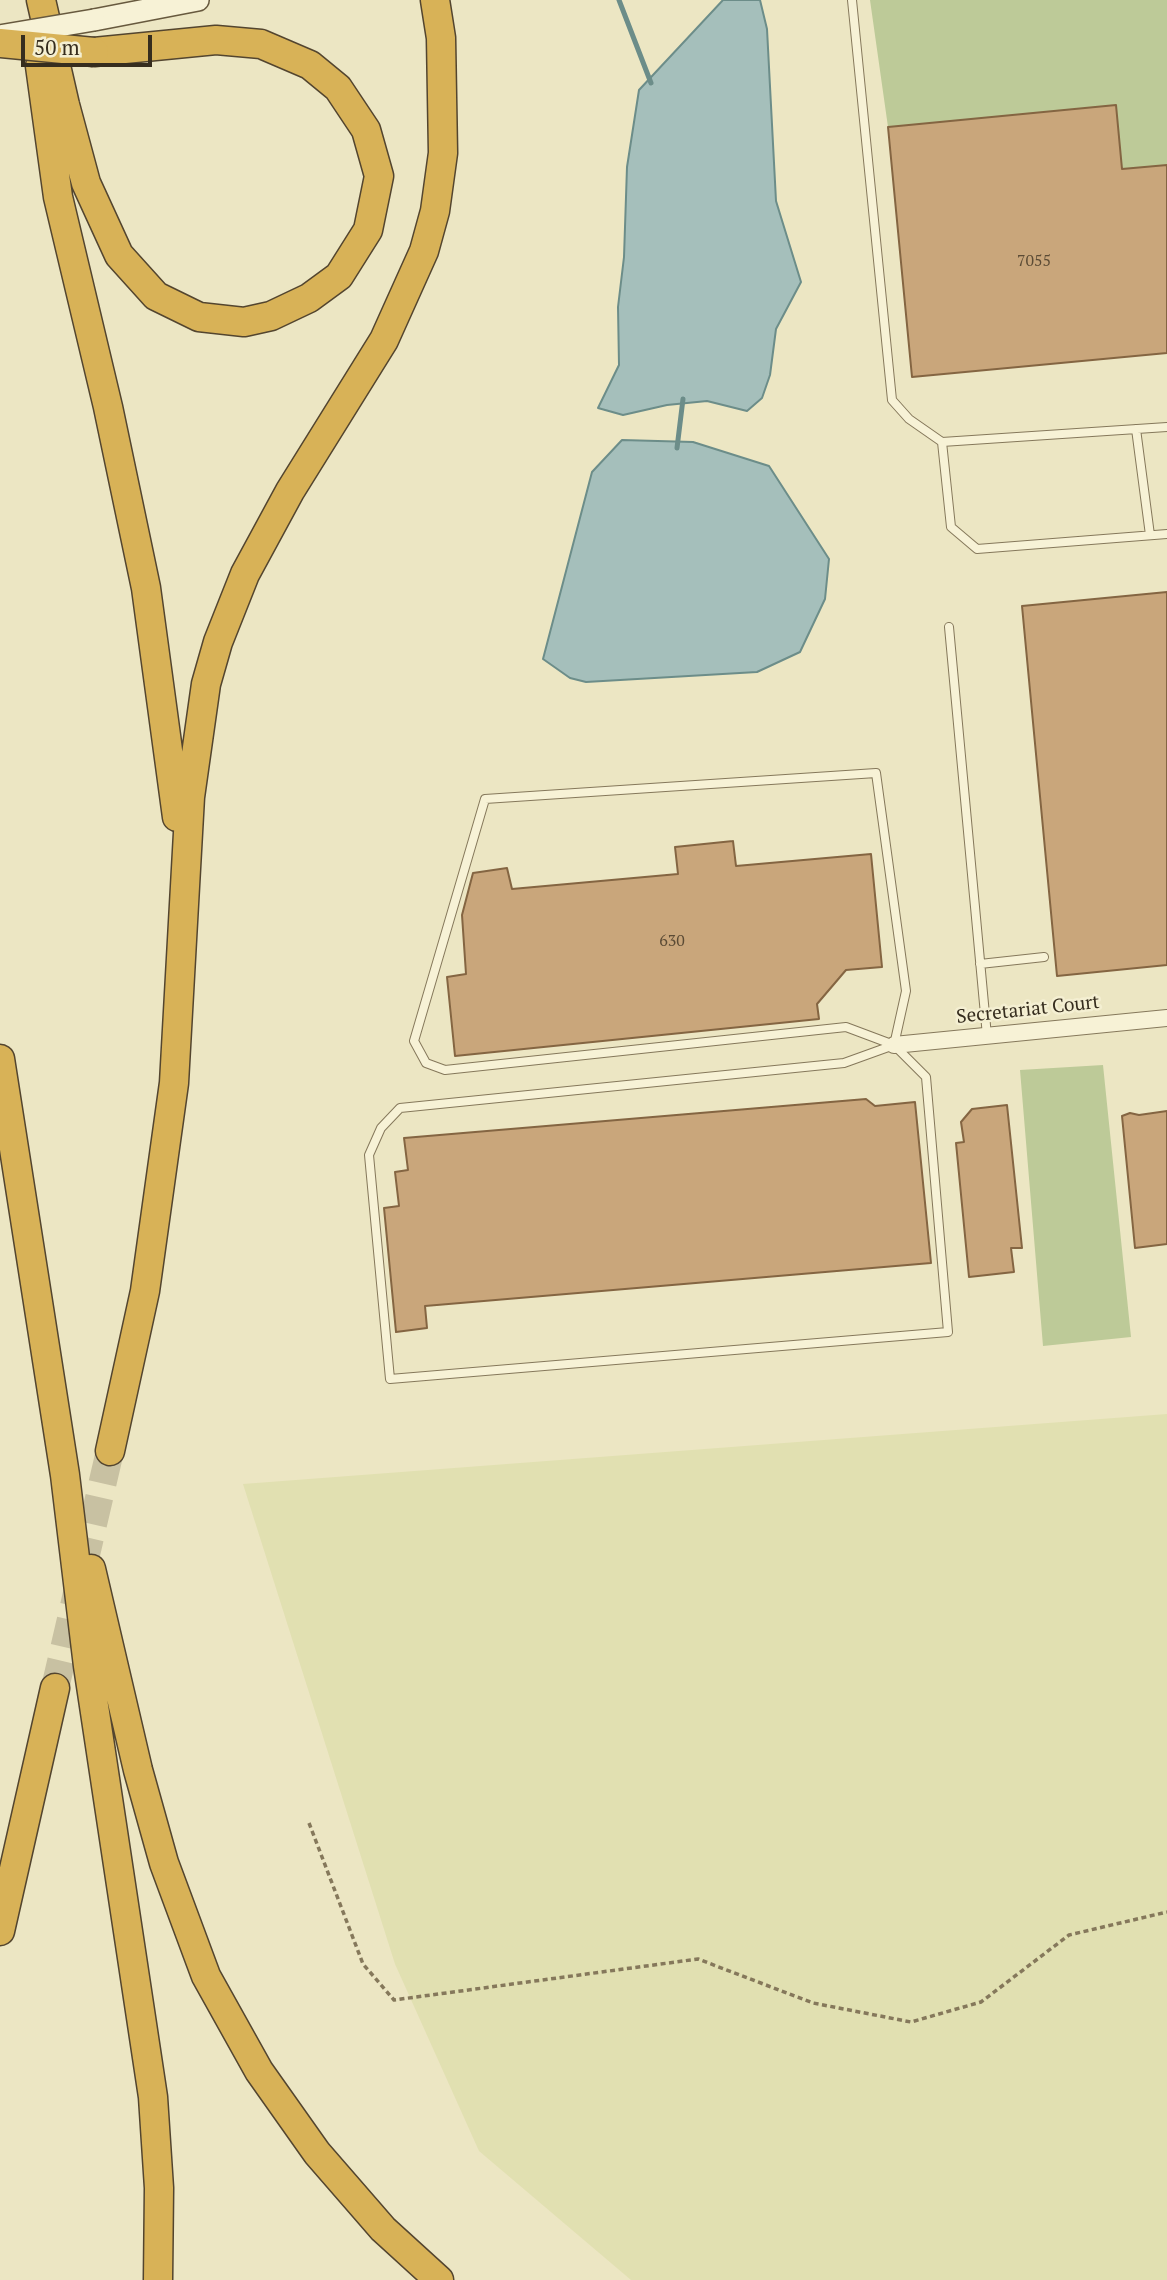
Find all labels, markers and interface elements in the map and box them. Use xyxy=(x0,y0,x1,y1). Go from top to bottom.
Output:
scale bar xyxy=(24,21,156,65)
text: 50 m xyxy=(34,33,80,61)
house number: 7055 xyxy=(1017,251,1051,271)
house number: 630 xyxy=(659,931,685,951)
street label: Secretariat Court xyxy=(955,991,1101,1029)

